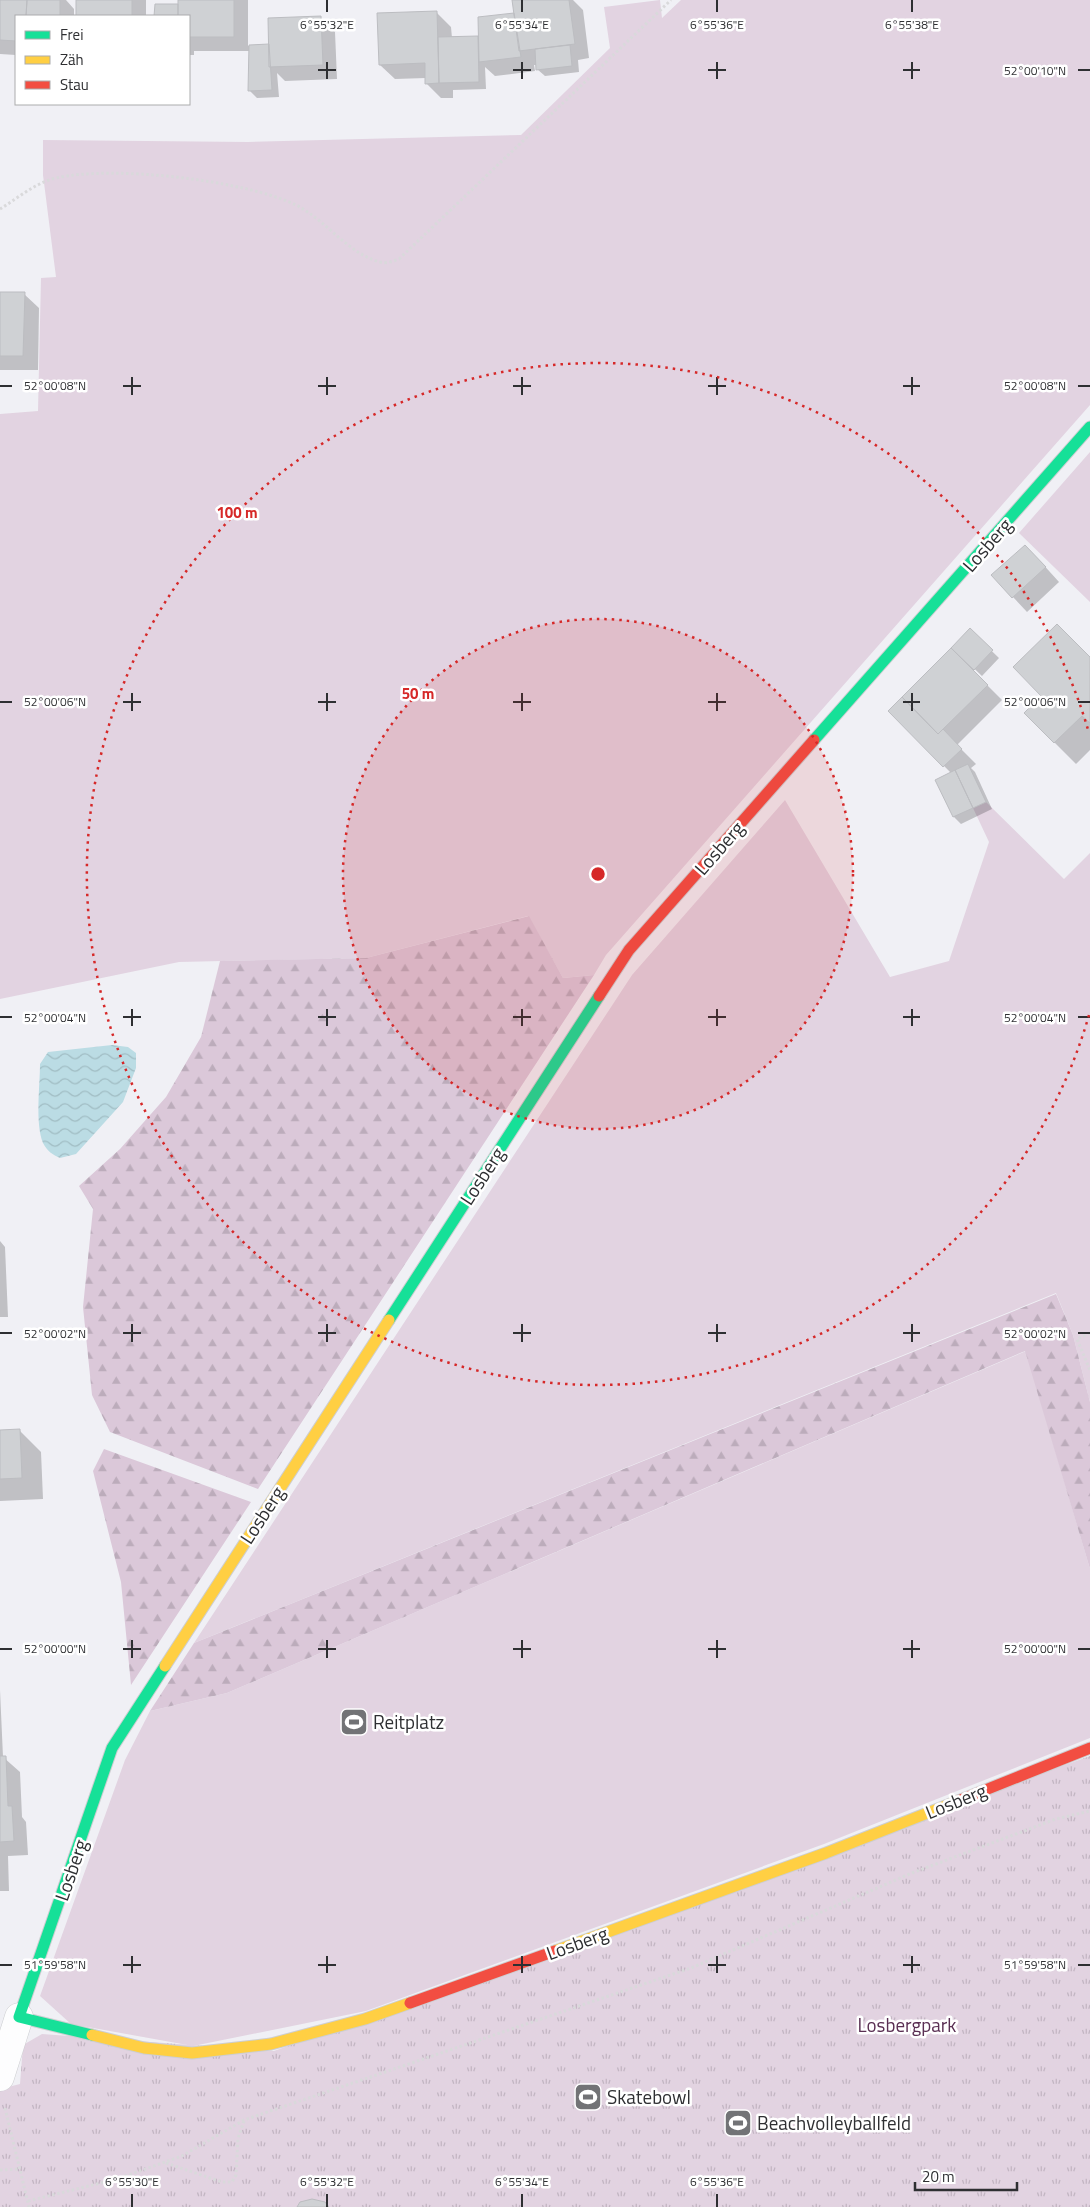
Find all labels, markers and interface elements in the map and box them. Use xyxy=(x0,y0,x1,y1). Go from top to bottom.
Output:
legend xyxy=(15,15,190,105)
text: 6°55'32"E xyxy=(300,15,354,34)
text: 6°55'34"E xyxy=(495,15,549,34)
text: 6°55'36"E xyxy=(690,15,744,34)
text: 6°55'38"E xyxy=(885,15,939,34)
text: Frei xyxy=(60,23,83,46)
text: Zäh xyxy=(60,48,84,71)
text: 52°00'10"N xyxy=(1004,61,1066,80)
text: Stau xyxy=(60,73,89,96)
text: 52°00'08"N xyxy=(24,376,86,395)
text: 52°00'08"N xyxy=(1004,376,1066,395)
text: 100 m xyxy=(216,501,258,524)
street label: Losberg xyxy=(955,511,1019,578)
text: 50 m xyxy=(402,682,434,705)
text: 52°00'06"N xyxy=(24,692,86,711)
text: 52°00'06"N xyxy=(1004,692,1066,711)
street label: Losberg xyxy=(687,814,751,881)
centre of rings xyxy=(589,865,607,883)
text: 52°00'04"N xyxy=(24,1008,86,1027)
text: 52°00'04"N xyxy=(1004,1008,1066,1027)
street label: Losberg xyxy=(452,1141,511,1210)
text: 52°00'02"N xyxy=(24,1324,86,1343)
text: 52°00'02"N xyxy=(1004,1324,1066,1343)
street label: Losberg xyxy=(232,1480,291,1549)
text: 52°00'00"N xyxy=(24,1639,86,1658)
text: 52°00'00"N xyxy=(1004,1639,1066,1658)
sports icon: Reitplatz xyxy=(339,1707,369,1737)
place label: Reitplatz xyxy=(373,1707,444,1736)
street label: Losberg xyxy=(921,1775,991,1826)
street label: Losberg xyxy=(46,1835,95,1905)
street label: Losberg xyxy=(542,1918,612,1967)
text: 51°59'58"N xyxy=(24,1955,86,1974)
text: 51°59'58"N xyxy=(1004,1955,1066,1974)
park label: Losbergpark xyxy=(858,2010,956,2039)
sports icon: Skatebowl xyxy=(573,2082,603,2112)
place label: Skatebowl xyxy=(607,2082,691,2111)
sports icon: Beachvolleyballfeld xyxy=(723,2108,753,2138)
place label: Beachvolleyballfeld xyxy=(757,2108,911,2137)
scale bar xyxy=(915,2160,1018,2192)
text: 20 m xyxy=(922,2165,955,2188)
text: 6°55'30"E xyxy=(105,2172,159,2191)
text: 6°55'32"E xyxy=(300,2172,354,2191)
text: 6°55'34"E xyxy=(495,2172,549,2191)
text: 6°55'36"E xyxy=(690,2172,744,2191)

